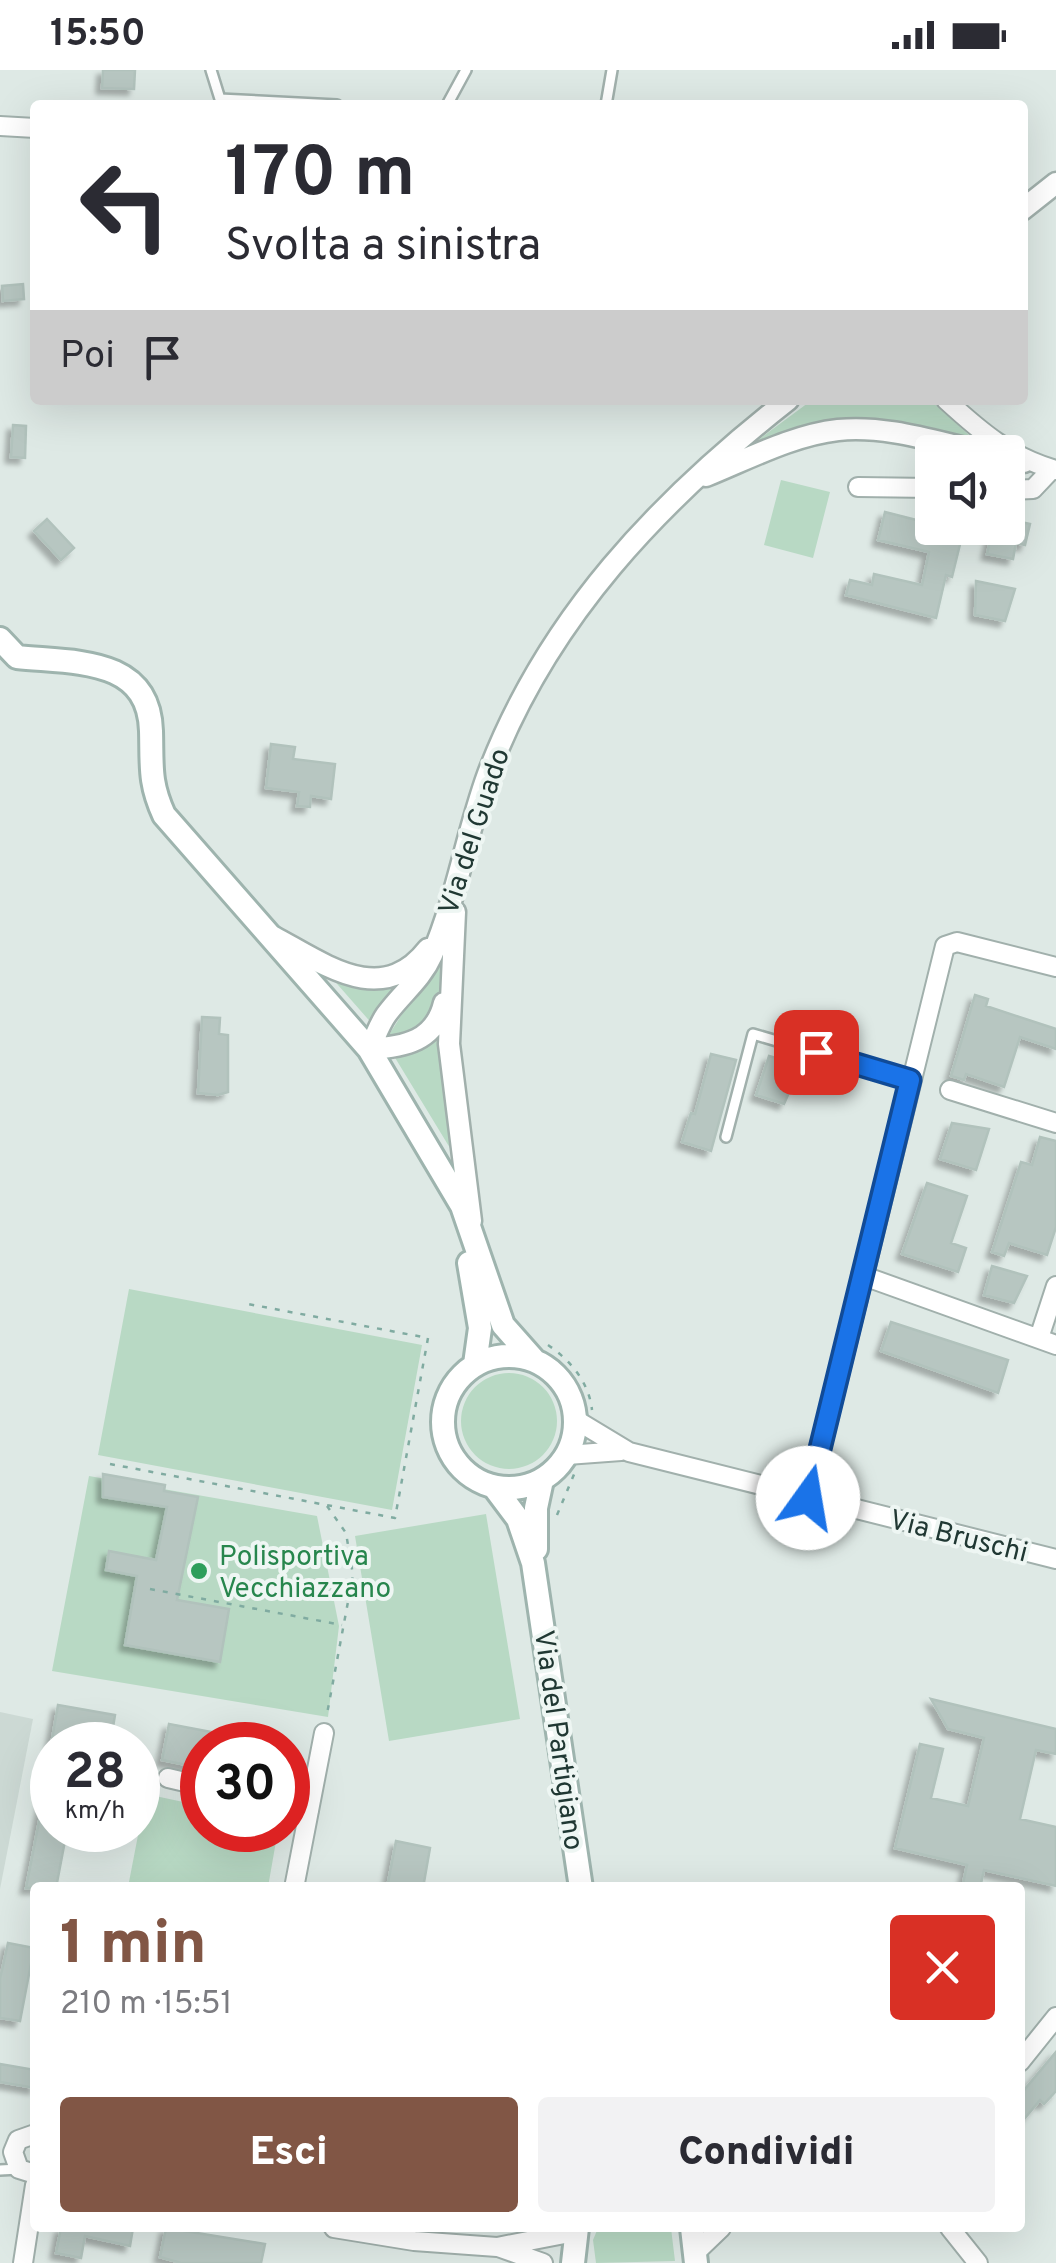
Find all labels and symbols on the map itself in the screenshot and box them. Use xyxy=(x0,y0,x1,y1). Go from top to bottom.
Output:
street label: Via del Guado xyxy=(432,744,520,920)
pin xyxy=(774,1010,859,1095)
position arrow xyxy=(756,1446,860,1550)
street label: Via Bruschi xyxy=(885,1503,1031,1572)
place label: Polisportiva Vecchiazzano xyxy=(219,1540,391,1608)
marker: Polisportiva Vecchiazzano xyxy=(188,1560,210,1582)
street label: Via del Partigiano xyxy=(524,1628,590,1853)
speed limit sign: 30 xyxy=(180,1722,310,1852)

